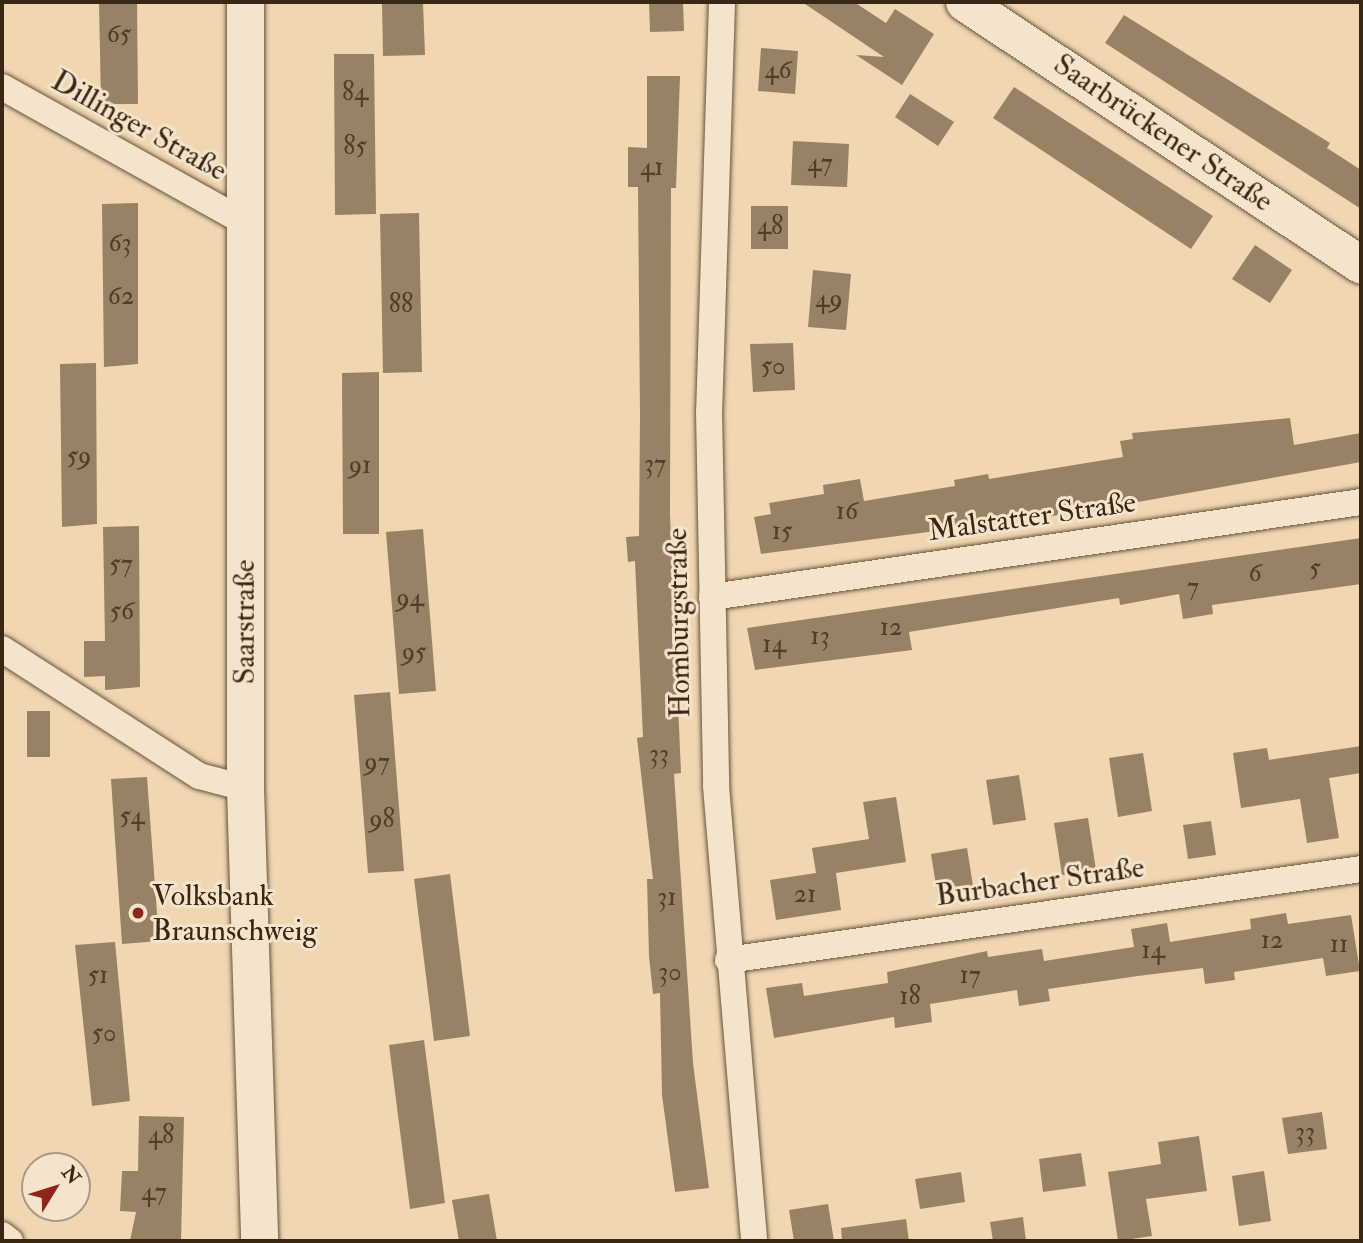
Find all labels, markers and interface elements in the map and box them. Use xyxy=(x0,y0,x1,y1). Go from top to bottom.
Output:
house number: 65 xyxy=(107,19,131,51)
street label: Saarbrückener Straße xyxy=(1047,46,1279,220)
house number: 46 xyxy=(764,55,792,87)
street label: Dillinger Straße xyxy=(45,63,233,189)
house number: 84 xyxy=(342,77,368,109)
house number: 85 xyxy=(343,131,367,163)
house number: 47 xyxy=(807,148,833,180)
house number: 41 xyxy=(640,152,664,184)
house number: 48 xyxy=(757,211,783,243)
house number: 63 xyxy=(108,228,132,260)
house number: 62 xyxy=(108,281,134,313)
house number: 49 xyxy=(815,284,843,316)
house number: 88 xyxy=(389,289,413,321)
house number: 50 xyxy=(761,351,785,383)
house number: 59 xyxy=(67,441,91,473)
house number: 37 xyxy=(644,449,666,481)
house number: 91 xyxy=(349,450,371,482)
street label: Malstatter Straße xyxy=(926,485,1138,549)
house number: 16 xyxy=(836,496,858,528)
house number: 15 xyxy=(772,516,792,548)
street label: Homburgstraße xyxy=(659,528,699,718)
house number: 57 xyxy=(109,549,133,581)
house number: 5 xyxy=(1309,553,1321,585)
house number: 6 xyxy=(1248,558,1262,590)
street label: Saarstraße xyxy=(227,560,263,684)
house number: 7 xyxy=(1187,572,1199,604)
house number: 94 xyxy=(396,583,424,615)
house number: 56 xyxy=(110,596,134,628)
house number: 12 xyxy=(880,612,902,644)
house number: 13 xyxy=(810,621,830,653)
house number: 14 xyxy=(762,629,786,661)
house number: 95 xyxy=(402,637,426,669)
house number: 33 xyxy=(649,739,669,771)
house number: 97 xyxy=(364,747,390,779)
house number: 54 xyxy=(120,801,144,833)
house number: 98 xyxy=(369,804,395,836)
street label: Burbacher Straße xyxy=(934,850,1146,914)
place label: Volksbank Braunschweig xyxy=(152,878,317,948)
house number: 21 xyxy=(794,879,816,911)
house number: 31 xyxy=(657,882,677,914)
marker: Volksbank Braunschweig xyxy=(130,905,146,921)
house number: 12 xyxy=(1261,925,1283,957)
house number: 11 xyxy=(1330,929,1348,961)
house number: 14 xyxy=(1141,935,1165,967)
house number: 30 xyxy=(658,957,682,989)
house number: 51 xyxy=(88,960,108,992)
house number: 17 xyxy=(959,960,981,992)
house number: 18 xyxy=(899,981,921,1013)
house number: 50 xyxy=(92,1018,116,1050)
house number: 33 xyxy=(1295,1117,1315,1149)
house number: 48 xyxy=(148,1120,174,1152)
north arrow xyxy=(21,1152,91,1222)
text: N xyxy=(56,1161,86,1189)
house number: 47 xyxy=(141,1177,167,1209)

